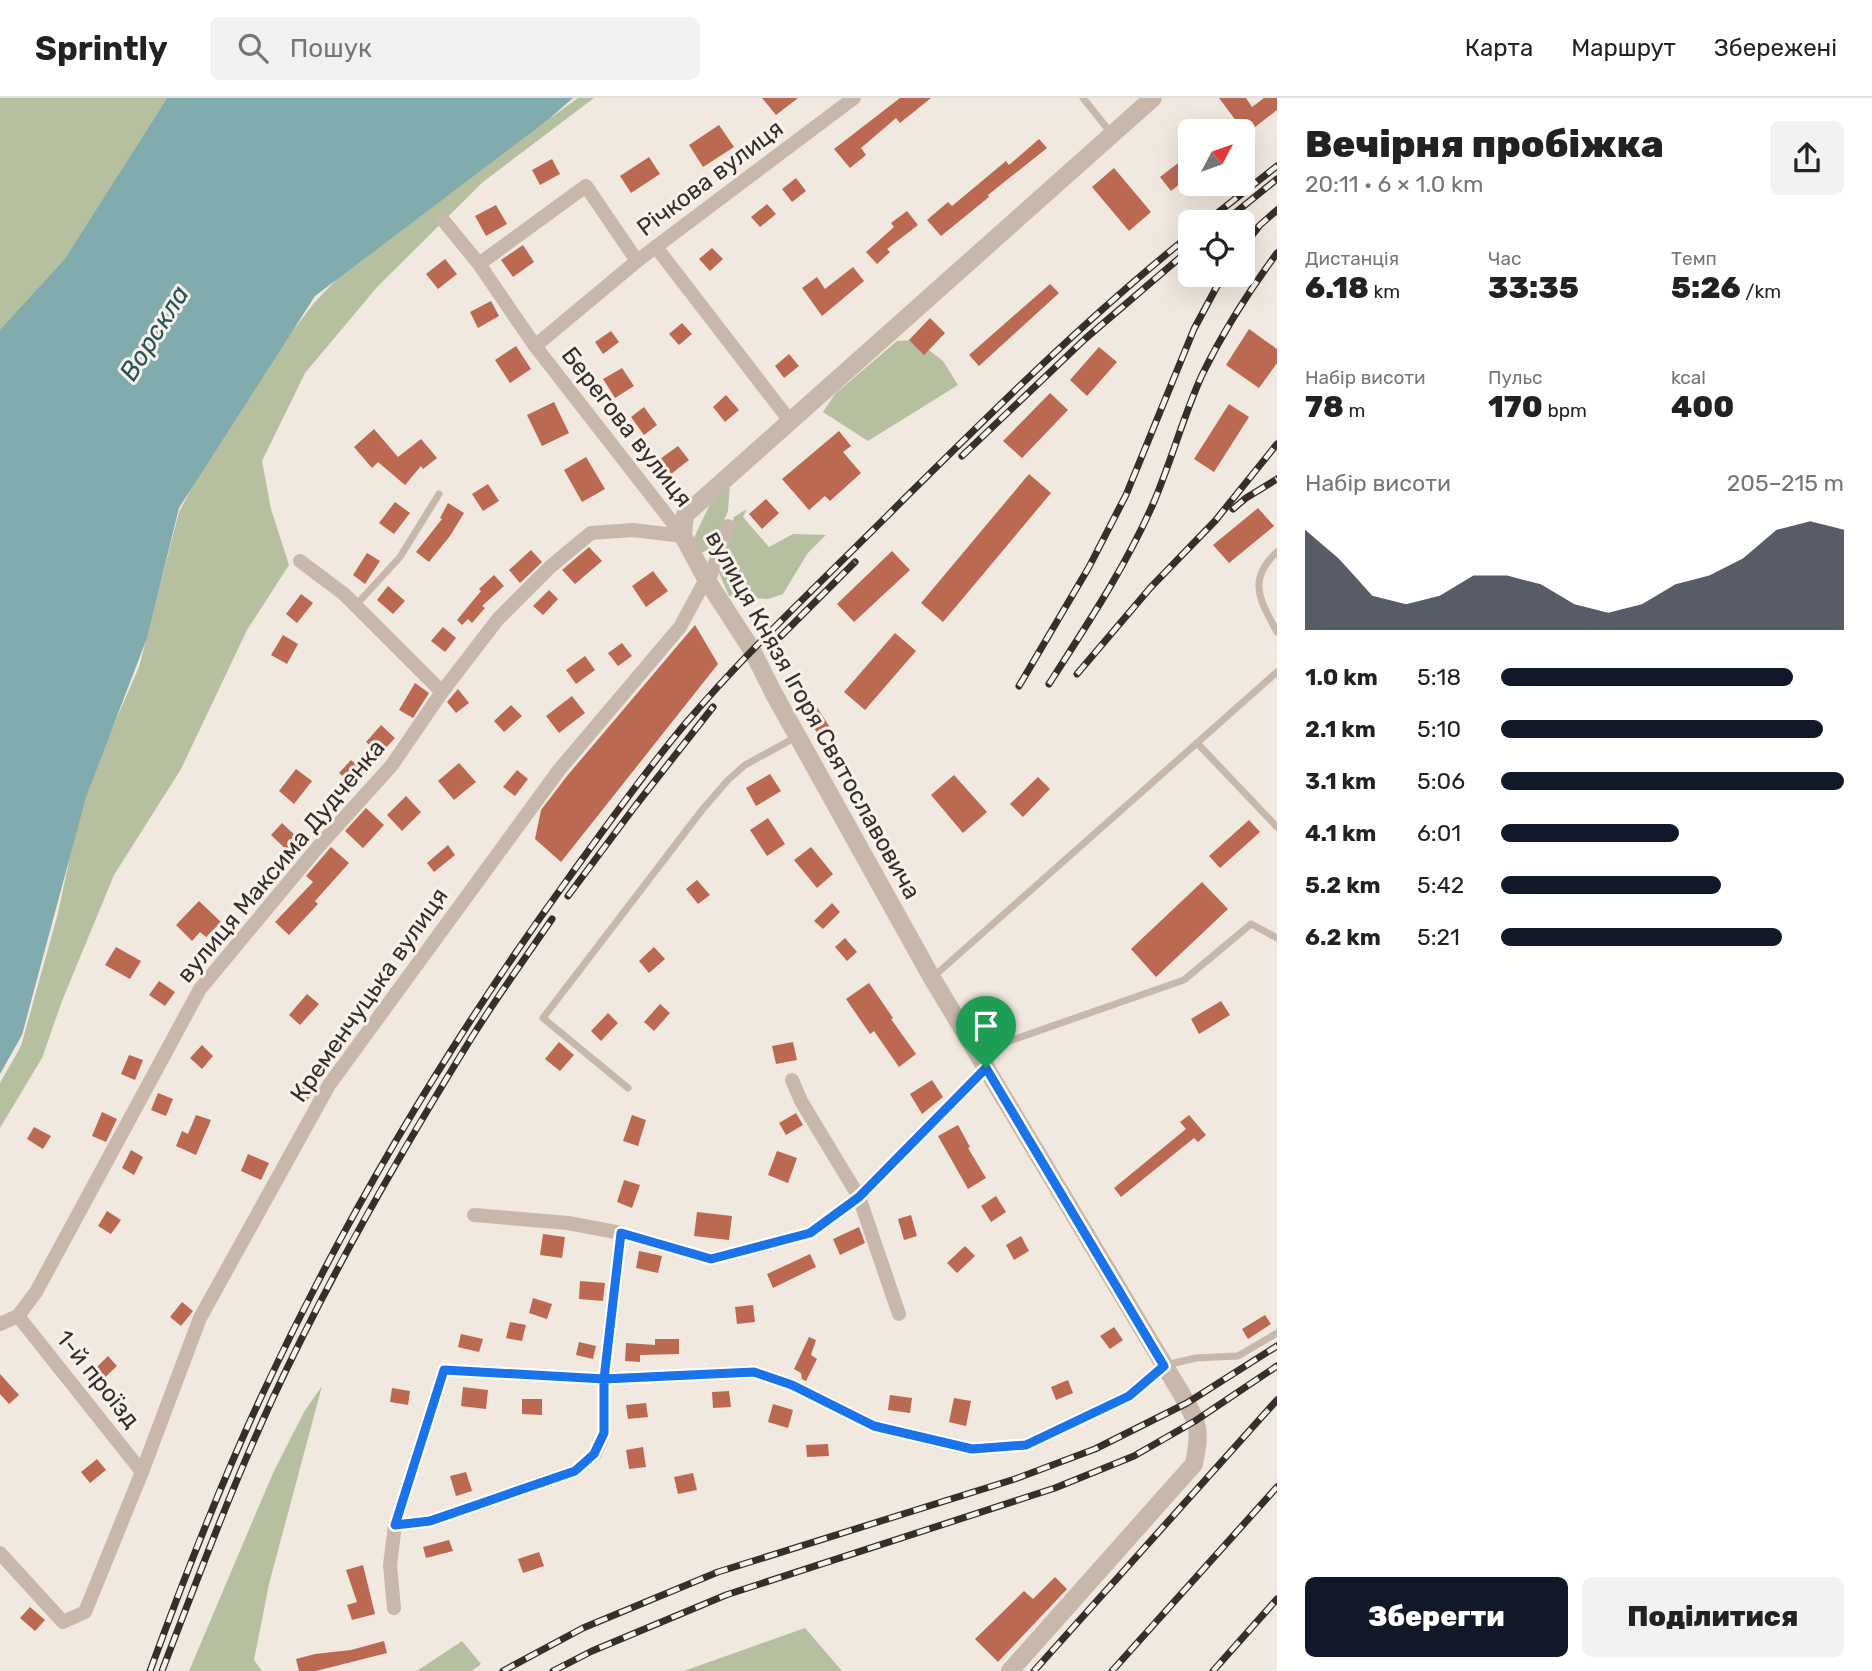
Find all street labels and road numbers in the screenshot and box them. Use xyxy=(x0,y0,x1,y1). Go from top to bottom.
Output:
street label: Річкова вулиця xyxy=(632,114,788,242)
street label: Берегова вулиця xyxy=(556,341,698,513)
street label: вулиця Князя Ігоря Святославовича xyxy=(700,526,926,904)
street label: вулиця Максима Дудченка xyxy=(171,734,391,988)
street label: Кременчуцька вулиця xyxy=(284,883,454,1107)
street label: 1-й проїзд xyxy=(50,1325,146,1433)

